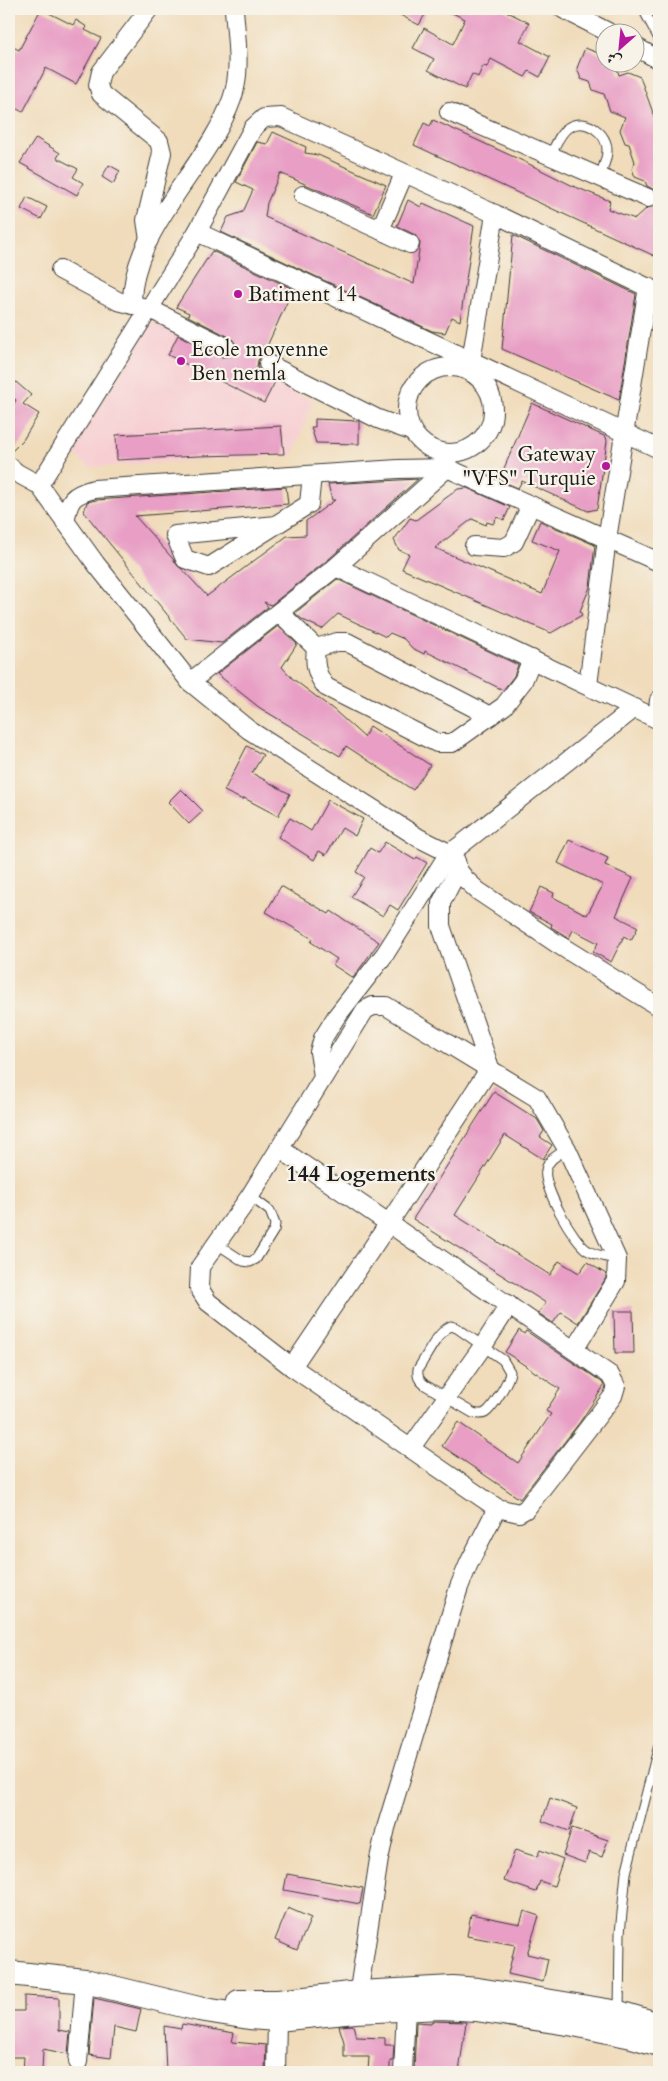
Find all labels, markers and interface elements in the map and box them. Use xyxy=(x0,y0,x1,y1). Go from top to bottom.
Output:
north arrow xyxy=(596,22,646,72)
text: ش xyxy=(604,47,625,71)
place label: Batiment 14 xyxy=(248,280,357,309)
marker: Batiment 14 xyxy=(232,288,244,300)
place label: Ecole moyenne Ben nemla xyxy=(191,335,329,388)
marker: Ecole moyenne Ben nemla xyxy=(175,355,187,367)
place label: Gateway "VFS" Turquie xyxy=(463,440,596,493)
marker: Gateway "VFS" Turquie xyxy=(600,460,612,472)
district label: 144 Logements xyxy=(286,1159,436,1189)

